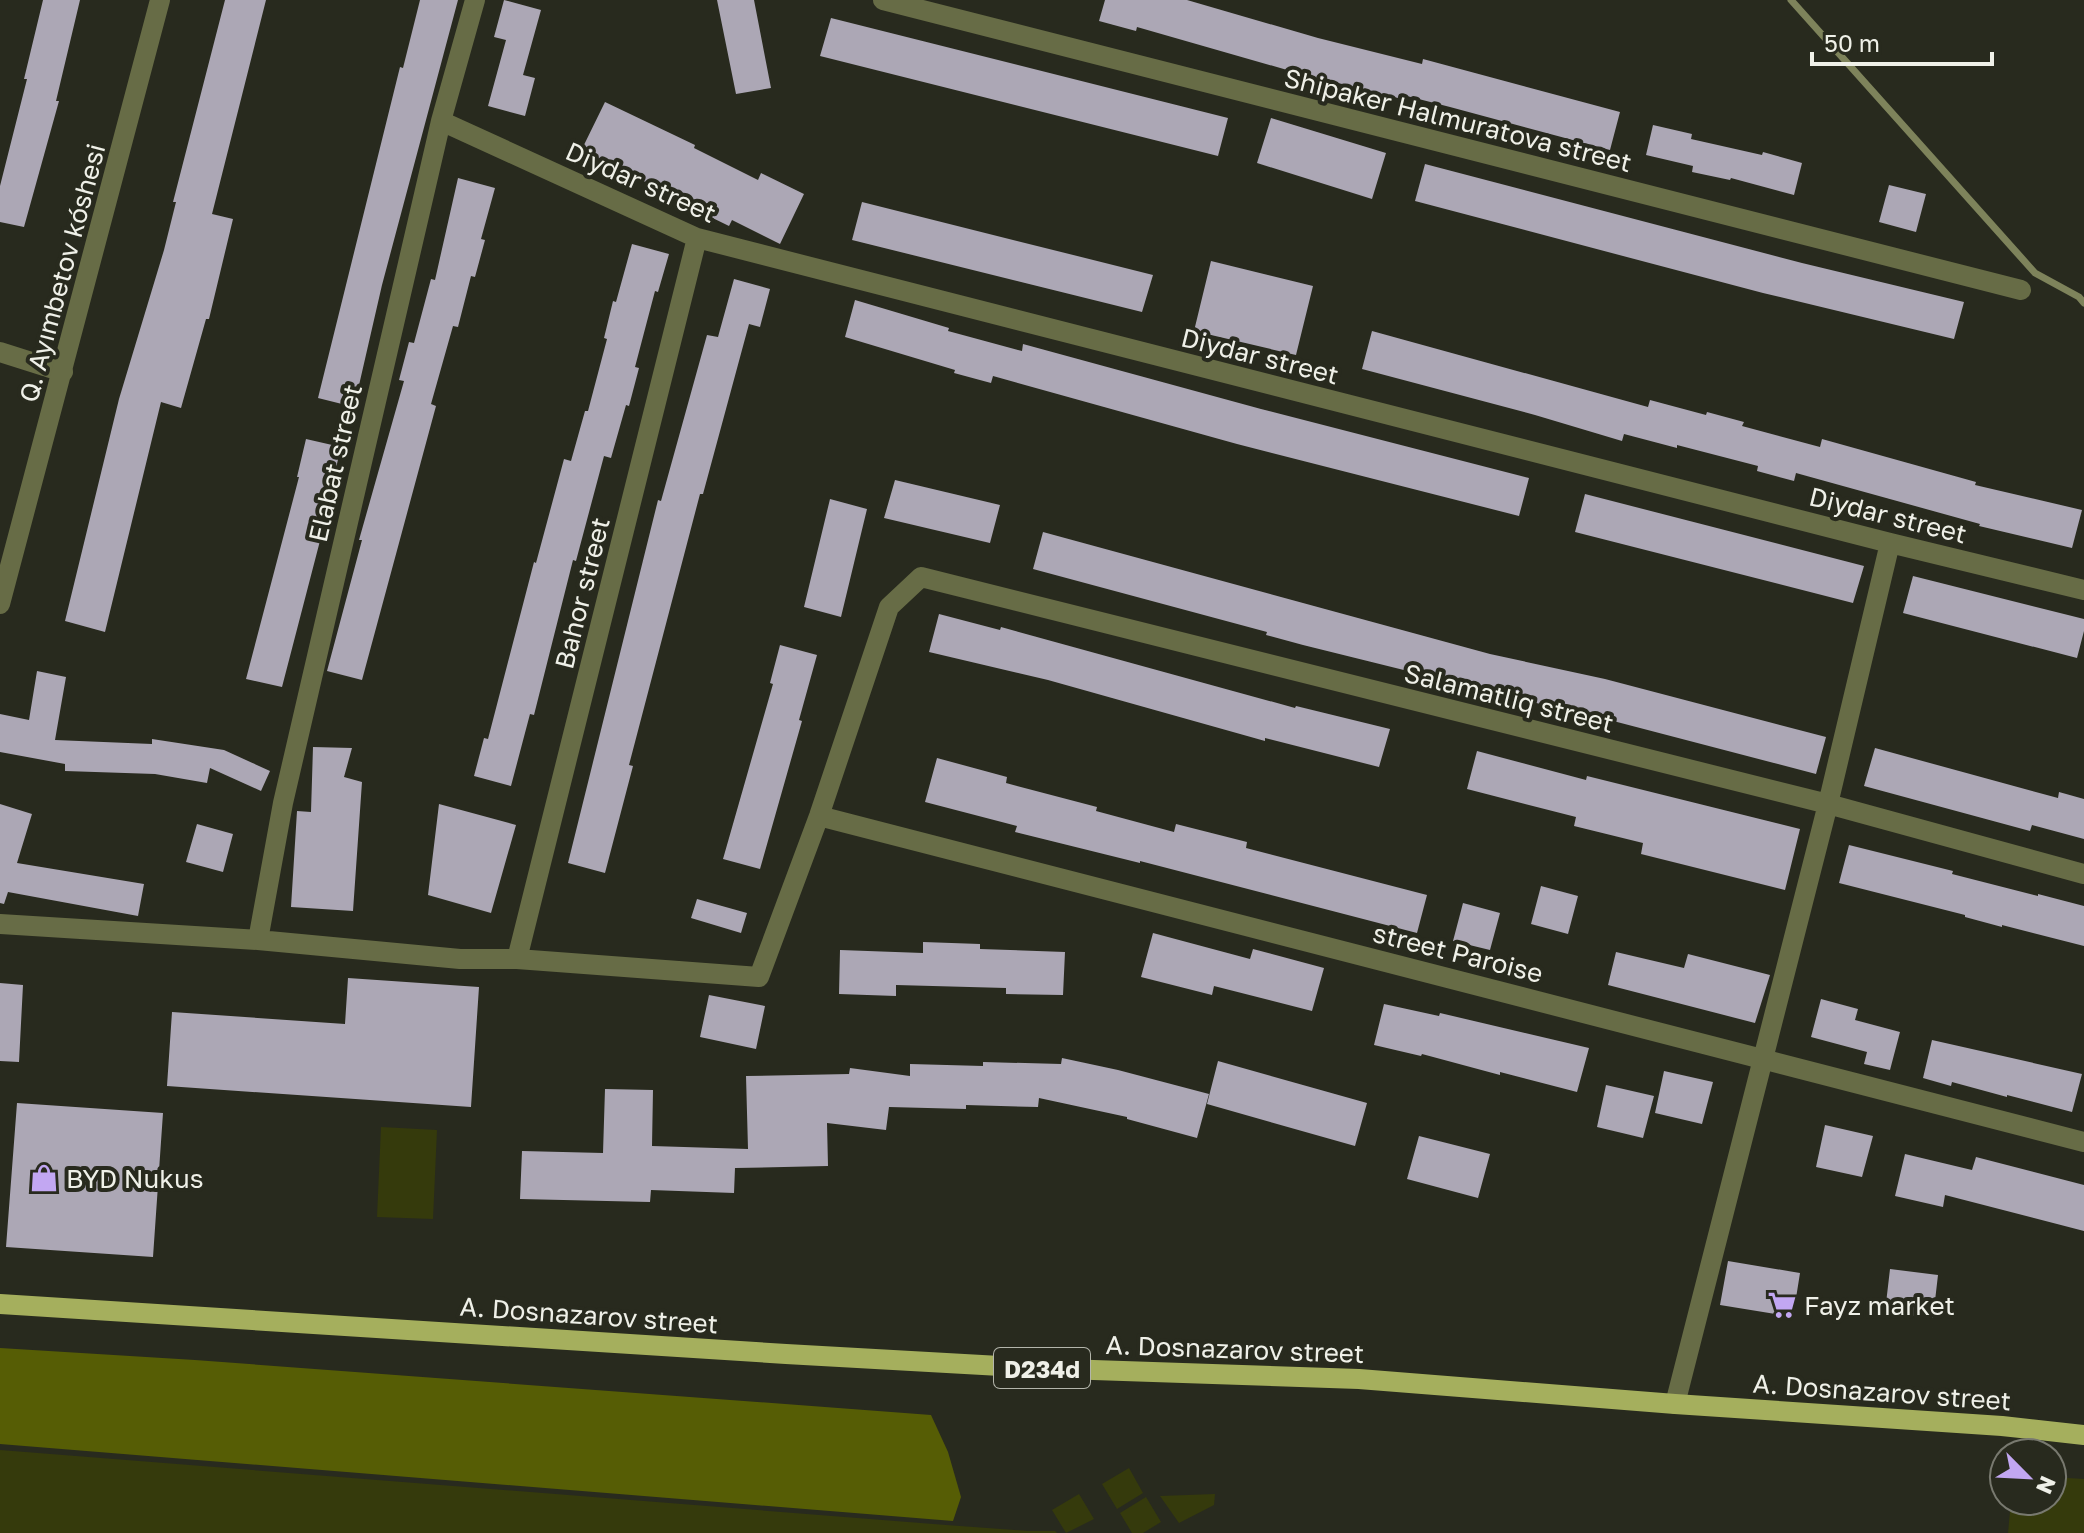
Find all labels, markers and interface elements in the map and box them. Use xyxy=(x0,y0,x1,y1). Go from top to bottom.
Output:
scale bar xyxy=(1812,16,1992,66)
text: 50 m xyxy=(1824,28,1880,57)
street label: Shipaker Halmuratova street xyxy=(1281,62,1635,178)
street label: Diydar street xyxy=(561,135,721,229)
street label: Q. Ayımbetov kóshesi xyxy=(13,140,111,406)
street label: Diydar street xyxy=(1178,321,1342,391)
street label: Elabat street xyxy=(302,381,368,545)
street label: Diydar street xyxy=(1806,480,1970,550)
street label: Bahor street xyxy=(548,514,616,672)
street label: Salamatliq street xyxy=(1401,657,1617,739)
street label: street Paroise xyxy=(1370,917,1546,989)
shop icon: BYD Nukus xyxy=(29,1163,59,1193)
place label: BYD Nukus xyxy=(66,1163,203,1194)
supermarket icon: Fayz market xyxy=(1767,1290,1797,1320)
place label: Fayz market xyxy=(1804,1290,1955,1321)
street label: A. Dosnazarov street xyxy=(459,1291,719,1339)
street label: A. Dosnazarov street xyxy=(1105,1329,1365,1369)
road number: D234d xyxy=(994,1348,1090,1388)
street label: A. Dosnazarov street xyxy=(1752,1368,2012,1416)
north arrow xyxy=(1988,1437,2068,1517)
text: N xyxy=(2031,1472,2062,1498)

